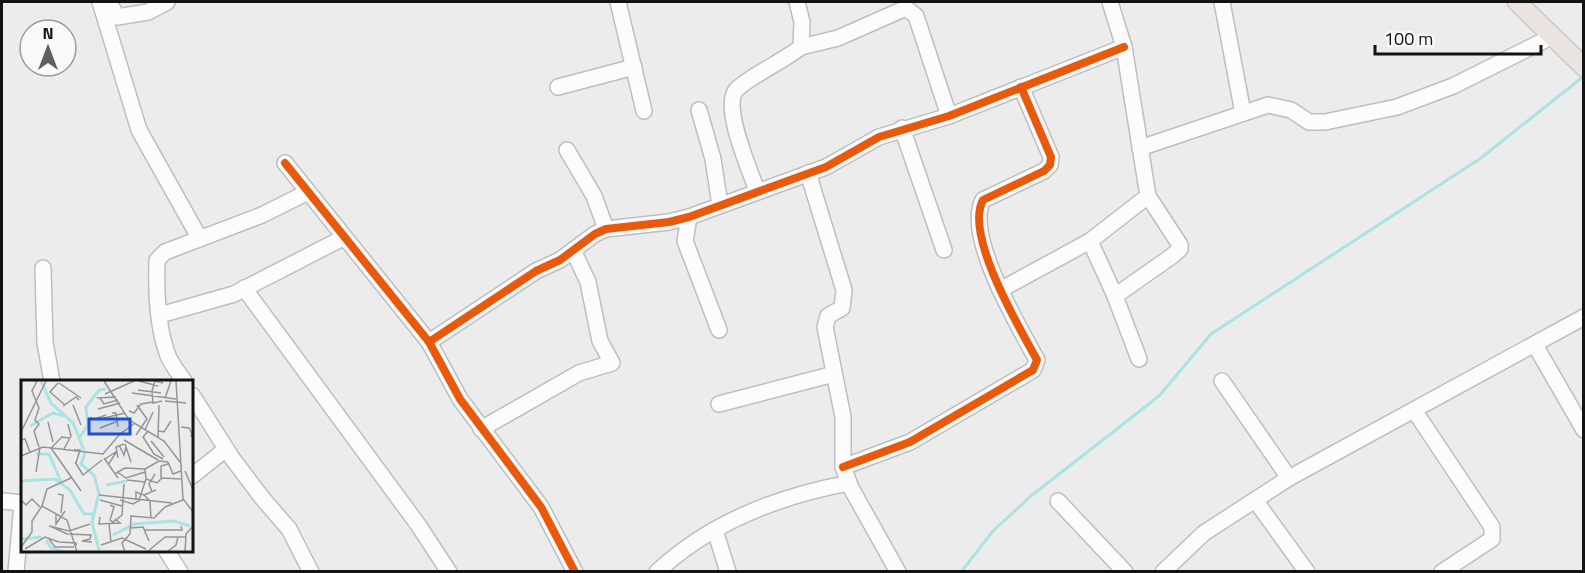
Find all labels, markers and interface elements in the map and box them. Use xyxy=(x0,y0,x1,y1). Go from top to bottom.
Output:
north arrow xyxy=(18,18,78,78)
scale bar xyxy=(1375,18,1542,56)
text: N xyxy=(42,21,54,45)
text: 100 m xyxy=(1384,25,1433,52)
inset map xyxy=(21,380,194,552)

